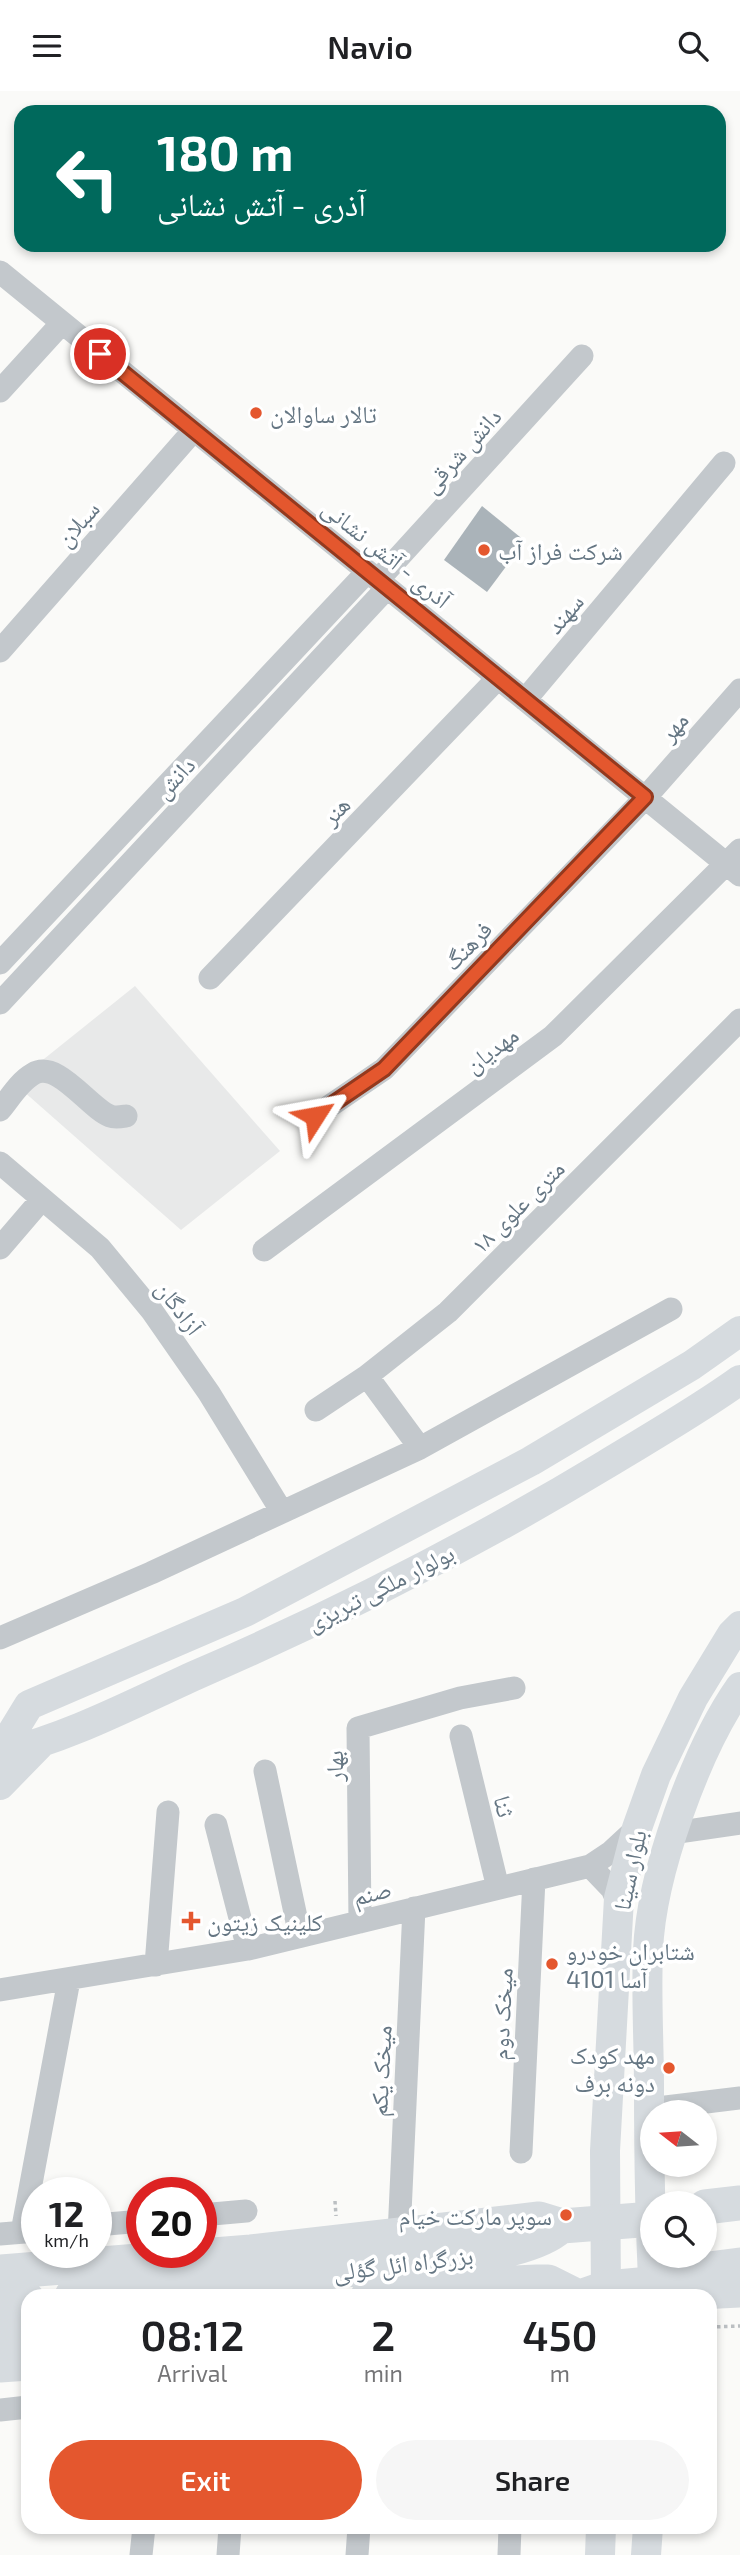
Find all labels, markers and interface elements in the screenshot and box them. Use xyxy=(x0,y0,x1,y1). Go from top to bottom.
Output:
icon: menu xyxy=(28,27,66,65)
text: Navio xyxy=(327,27,413,65)
icon: search xyxy=(674,27,712,65)
text: 180 m xyxy=(157,122,293,181)
icon: left xyxy=(42,133,133,224)
text: آذرى - آتش نشانى xyxy=(157,184,366,222)
pin xyxy=(70,324,130,384)
icon: arrive xyxy=(81,335,119,373)
place label: تالار ساوالان xyxy=(270,399,377,429)
street label: دانش شرقی xyxy=(415,402,507,499)
marker: تالار ساوالان xyxy=(248,405,264,421)
street label: آذرى - آتش نشانى xyxy=(316,492,458,615)
street label: سبلان xyxy=(49,494,106,553)
place label: شرکت فراز آب xyxy=(498,536,623,565)
marker: شرکت فراز آب xyxy=(476,542,492,558)
street label: سهند xyxy=(539,587,589,639)
street label: مهر xyxy=(652,705,694,748)
street label: دانش xyxy=(147,750,201,805)
street label: هنر xyxy=(314,790,355,831)
street label: فرهنگ xyxy=(437,914,497,976)
street label: مهدیان xyxy=(458,1019,524,1079)
position arrow xyxy=(278,1079,352,1153)
street label: ۱۸ متری علوی xyxy=(464,1153,571,1260)
street label: آزادگان xyxy=(149,1274,210,1341)
street label: بولوار ملکی تبریزی xyxy=(301,1537,459,1638)
street label: بهار xyxy=(319,1750,348,1783)
street label: ثنا xyxy=(488,1792,522,1820)
street label: بلوار سینا xyxy=(606,1827,652,1913)
street label: صنم xyxy=(350,1873,395,1914)
place label: کلینیک زیتون xyxy=(207,1907,323,1937)
marker: کلینیک زیتون xyxy=(181,1911,201,1931)
place label: شتابران خودرو 4101 آسا xyxy=(566,1936,695,1993)
marker: شتابران خودرو 4101 آسا xyxy=(544,1956,560,1972)
street label: میخک دوم xyxy=(484,1967,521,2061)
street label: میخک یکم xyxy=(363,2025,400,2118)
place label: مهد کودک دونه برف xyxy=(570,2040,655,2097)
marker: مهد کودک دونه برف xyxy=(661,2060,677,2076)
north arrow xyxy=(640,2100,718,2177)
map controls xyxy=(640,2100,717,2268)
speed limit sign: 20 xyxy=(126,2177,217,2268)
button: search xyxy=(640,2191,717,2268)
text: 12 xyxy=(49,2192,84,2234)
place label: سوپر مارکت خیام xyxy=(399,2201,552,2233)
marker: سوپر مارکت خیام xyxy=(558,2207,574,2223)
text: km/h xyxy=(44,2229,89,2251)
street label: بزرگراه ائل گؤلی xyxy=(331,2240,475,2287)
text: 08:12 xyxy=(140,2309,244,2359)
text: 2 xyxy=(371,2309,395,2359)
text: 450 xyxy=(522,2309,598,2359)
text: Arrival xyxy=(157,2359,227,2387)
text: min xyxy=(364,2359,403,2387)
text: m xyxy=(550,2359,570,2387)
button: Exit xyxy=(49,2440,362,2520)
button: Share xyxy=(376,2440,689,2520)

